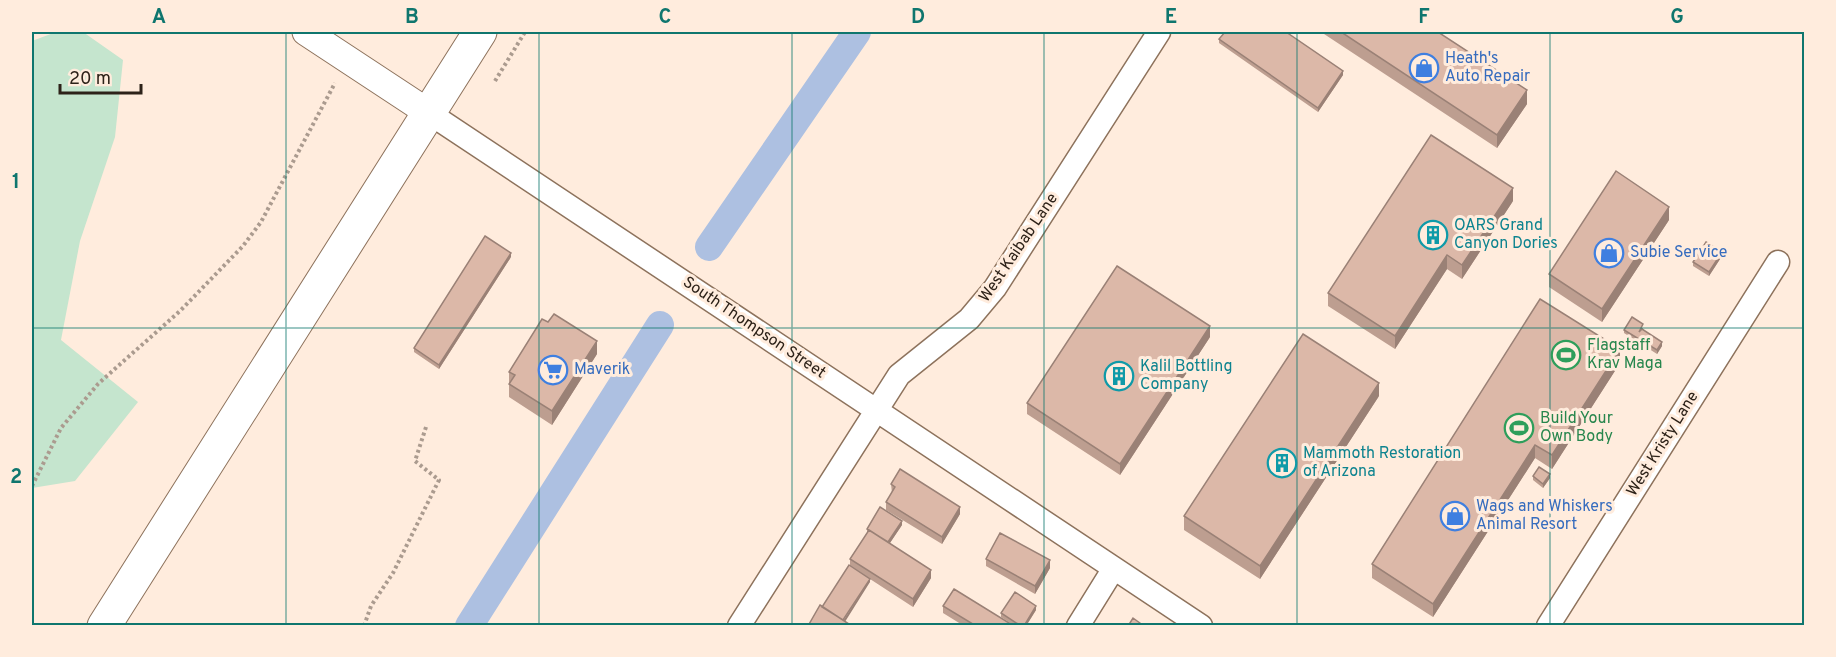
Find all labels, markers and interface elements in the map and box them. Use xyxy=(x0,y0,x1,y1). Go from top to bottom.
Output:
text: A xyxy=(152,5,166,31)
text: B xyxy=(405,5,419,31)
text: C xyxy=(659,5,671,31)
text: D xyxy=(911,5,925,31)
text: E xyxy=(1165,5,1177,31)
text: F xyxy=(1418,5,1430,31)
text: G xyxy=(1670,5,1684,31)
place label: Heath's Auto Repair xyxy=(1445,49,1530,87)
shop icon: Heath's Auto Repair xyxy=(1408,52,1440,84)
scale bar xyxy=(60,57,141,95)
text: 20 m xyxy=(69,68,111,91)
text: 1 xyxy=(12,170,20,196)
street label: West Kaibab Lane xyxy=(975,190,1063,306)
place label: OARS Grand Canyon Dories xyxy=(1454,216,1558,254)
building icon: OARS Grand Canyon Dories xyxy=(1417,219,1449,251)
shop icon: Subie Service xyxy=(1593,237,1625,269)
place label: Subie Service xyxy=(1630,243,1727,263)
street label: South Thompson Street xyxy=(679,273,829,383)
place label: Flagstaff Krav Maga xyxy=(1587,336,1662,374)
sports icon: Flagstaff Krav Maga xyxy=(1550,339,1582,371)
supermarket icon: Maverik xyxy=(537,354,569,386)
place label: Kalil Bottling Company xyxy=(1140,357,1232,395)
place label: Maverik xyxy=(574,360,630,380)
building icon: Kalil Bottling Company xyxy=(1103,360,1135,392)
street label: West Kristy Lane xyxy=(1623,388,1703,500)
place label: Build Your Own Body xyxy=(1540,409,1613,447)
sports icon: Build Your Own Body xyxy=(1503,412,1535,444)
place label: Mammoth Restoration of Arizona xyxy=(1303,444,1461,482)
building icon: Mammoth Restoration of Arizona xyxy=(1266,447,1298,479)
text: 2 xyxy=(10,465,22,491)
place label: Wags and Whiskers Animal Resort xyxy=(1476,497,1613,535)
shop icon: Wags and Whiskers Animal Resort xyxy=(1439,500,1471,532)

